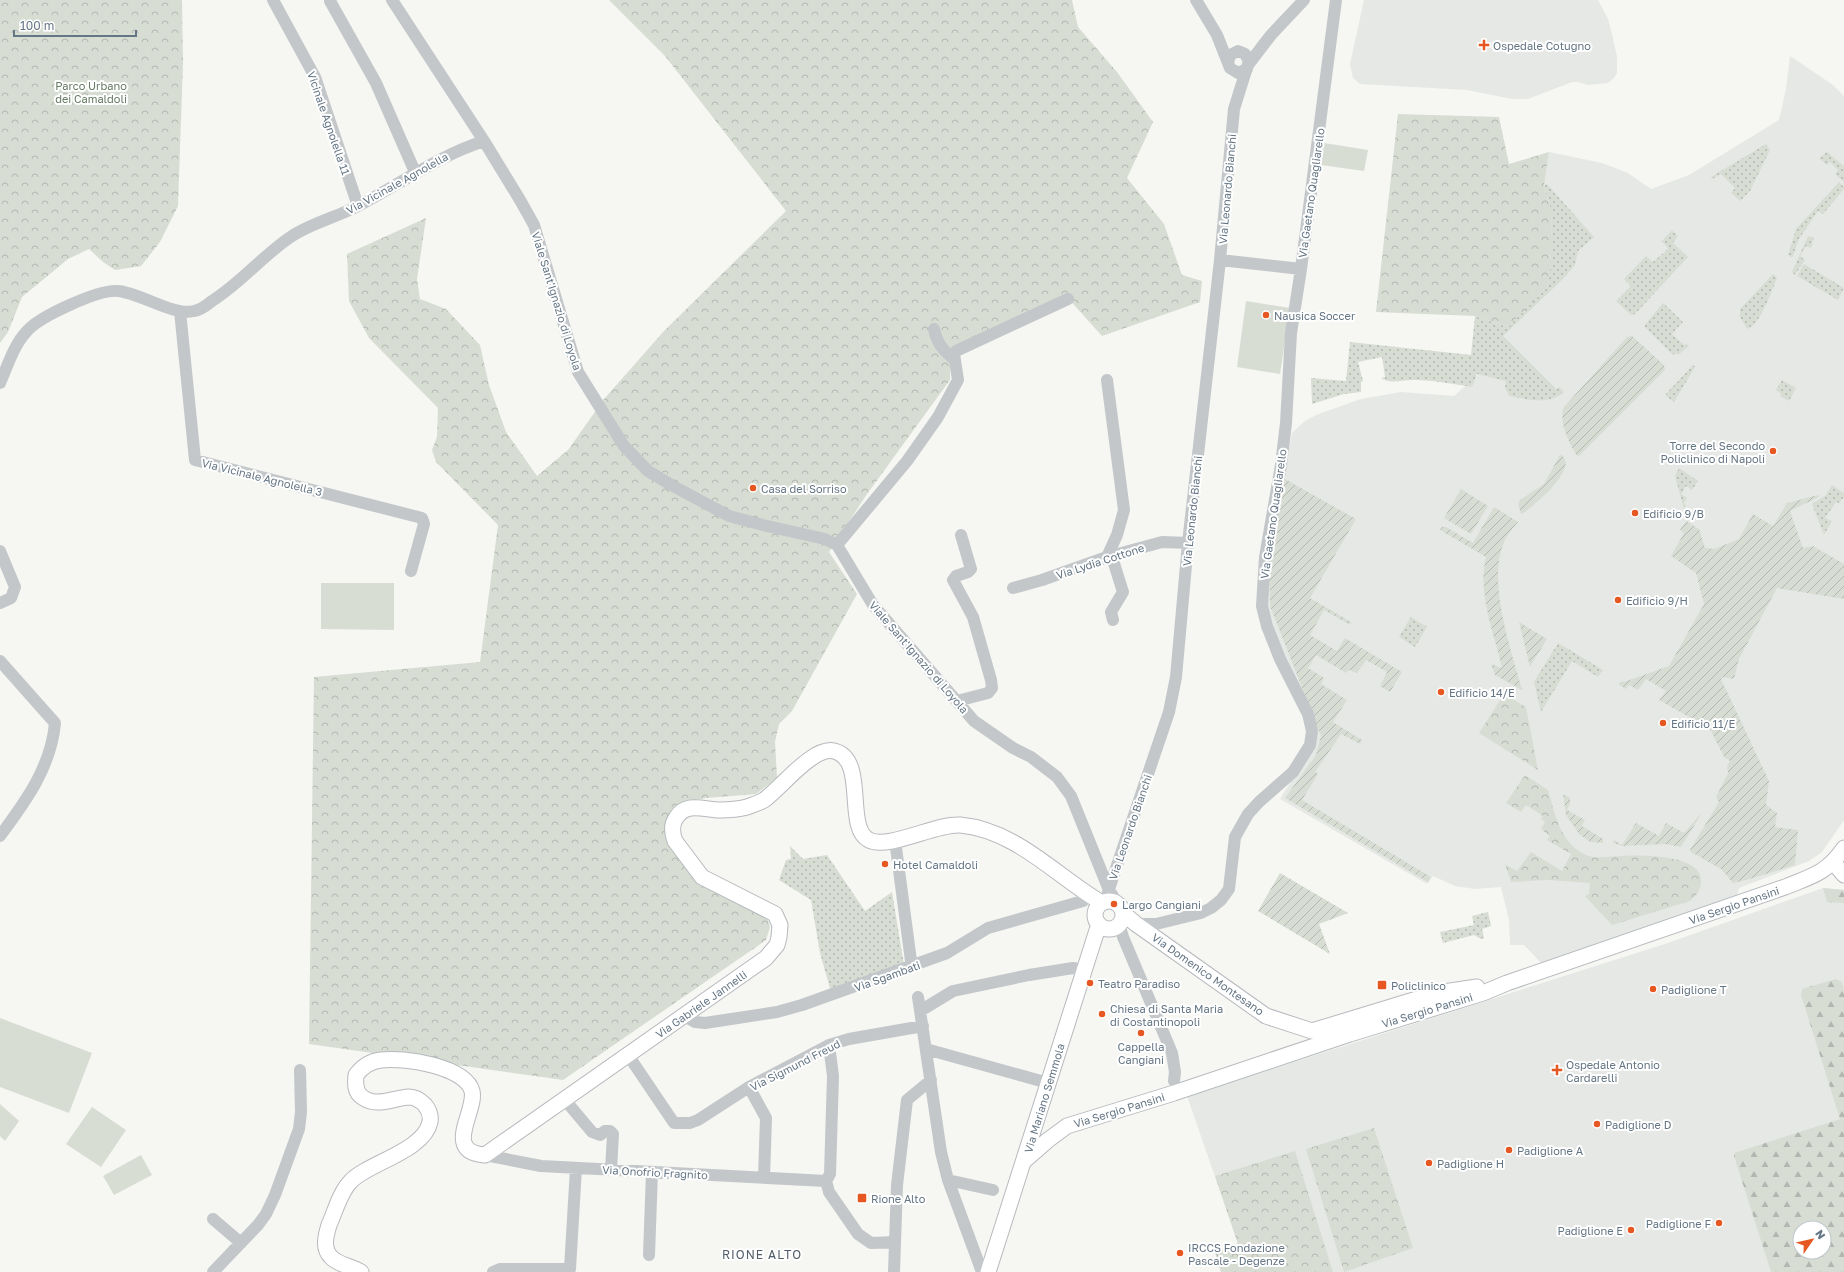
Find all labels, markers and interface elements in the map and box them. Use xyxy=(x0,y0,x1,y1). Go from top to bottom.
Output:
scale bar xyxy=(14,12,136,38)
text: 100 m xyxy=(20,18,54,33)
marker: Ospedale Cotugno xyxy=(1478,39,1490,51)
place label: Ospedale Cotugno xyxy=(1493,39,1591,52)
street label: Vicinale Agnolella 11 xyxy=(305,70,353,176)
park label: Parco Urbano dei Camaldoli xyxy=(55,79,127,105)
street label: Via Gaetano Quagliarello xyxy=(1295,127,1327,259)
street label: Via Leonardo Bianchi xyxy=(1216,133,1238,245)
street label: Via Vicinale Agnolella xyxy=(344,150,450,216)
street label: Viale Sant'Ignazio di Loyola xyxy=(530,230,584,372)
place label: Nausica Soccer xyxy=(1274,309,1356,322)
marker: Nausica Soccer xyxy=(1261,310,1271,320)
place label: Torre del Secondo Policlinico di Napoli xyxy=(1660,439,1765,465)
marker: Torre del Secondo Policlinico di Napoli xyxy=(1768,446,1778,456)
street label: Via Gaetano Quagliarello xyxy=(1257,448,1289,580)
street label: Via Leonardo Bianchi xyxy=(1180,455,1204,567)
street label: Via Vicinale Agnolella 3 xyxy=(200,456,324,498)
place label: Casa del Sorriso xyxy=(761,482,847,495)
marker: Casa del Sorriso xyxy=(748,483,758,493)
place label: Edificio 9/B xyxy=(1643,507,1704,520)
marker: Edificio 9/B xyxy=(1630,508,1640,518)
street label: Via Lydia Cottone xyxy=(1054,541,1146,581)
place label: Edificio 9/H xyxy=(1626,594,1688,607)
marker: Edificio 9/H xyxy=(1613,595,1623,605)
street label: Viale Sant'Ignazio di Loyola xyxy=(867,598,971,716)
place label: Edificio 14/E xyxy=(1449,686,1515,699)
marker: Edificio 14/E xyxy=(1436,687,1446,697)
place label: Edificio 11/E xyxy=(1671,717,1736,730)
marker: Edificio 11/E xyxy=(1658,718,1668,728)
street label: Via Leonardo Bianchi xyxy=(1106,773,1154,881)
place label: Hotel Camaldoli xyxy=(893,858,978,871)
marker: Hotel Camaldoli xyxy=(880,859,890,869)
street label: Via Sergio Pansini xyxy=(1687,883,1781,927)
place label: Largo Cangiani xyxy=(1122,898,1201,911)
marker: Largo Cangiani xyxy=(1109,899,1119,909)
street label: Via Domenico Montesano xyxy=(1150,930,1267,1018)
street label: Via Sgambati xyxy=(852,958,922,994)
street label: Via Gabriele Jannelli xyxy=(653,968,749,1040)
place label: Teatro Paradiso xyxy=(1098,977,1180,990)
marker: Teatro Paradiso xyxy=(1085,978,1095,988)
marker: Policlinico xyxy=(1376,979,1388,991)
place label: Policlinico xyxy=(1391,979,1446,992)
place label: Padiglione T xyxy=(1661,983,1727,996)
marker: Padiglione T xyxy=(1648,984,1658,994)
street label: Via Sergio Pansini xyxy=(1380,990,1474,1030)
place label: Chiesa di Santa Maria di Costantinopoli xyxy=(1110,1002,1223,1028)
marker: Chiesa di Santa Maria di Costantinopoli xyxy=(1097,1009,1107,1019)
marker: Cappella Cangiani xyxy=(1136,1028,1146,1038)
street label: Via Sigmund Freud xyxy=(748,1037,842,1093)
place label: Cappella Cangiani xyxy=(1118,1040,1164,1066)
street label: Via Mariano Semmola xyxy=(1021,1042,1067,1154)
place label: Ospedale Antonio Cardarelli xyxy=(1566,1058,1660,1084)
marker: Ospedale Antonio Cardarelli xyxy=(1551,1064,1563,1076)
street label: Via Sergio Pansini xyxy=(1072,1090,1166,1130)
place label: Padiglione D xyxy=(1605,1118,1672,1131)
marker: Padiglione D xyxy=(1592,1119,1602,1129)
place label: Padiglione A xyxy=(1517,1144,1584,1157)
marker: Padiglione A xyxy=(1504,1145,1514,1155)
place label: Padiglione H xyxy=(1437,1157,1504,1170)
marker: Padiglione H xyxy=(1424,1158,1434,1168)
street label: Via Onofrio Fragnito xyxy=(602,1163,709,1181)
marker: Rione Alto xyxy=(856,1192,868,1204)
place label: Rione Alto xyxy=(871,1192,926,1205)
place label: Padiglione F xyxy=(1646,1217,1711,1230)
marker: Padiglione F xyxy=(1714,1218,1724,1228)
north arrow xyxy=(1792,1220,1832,1260)
place label: Padiglione E xyxy=(1558,1224,1623,1237)
marker: Padiglione E xyxy=(1626,1225,1636,1235)
text: N xyxy=(1813,1227,1828,1241)
place label: IRCCS Fondazione Pascale - Degenze xyxy=(1188,1241,1285,1267)
district label: RIONE ALTO xyxy=(722,1247,802,1262)
marker: IRCCS Fondazione Pascale - Degenze xyxy=(1175,1248,1185,1258)

